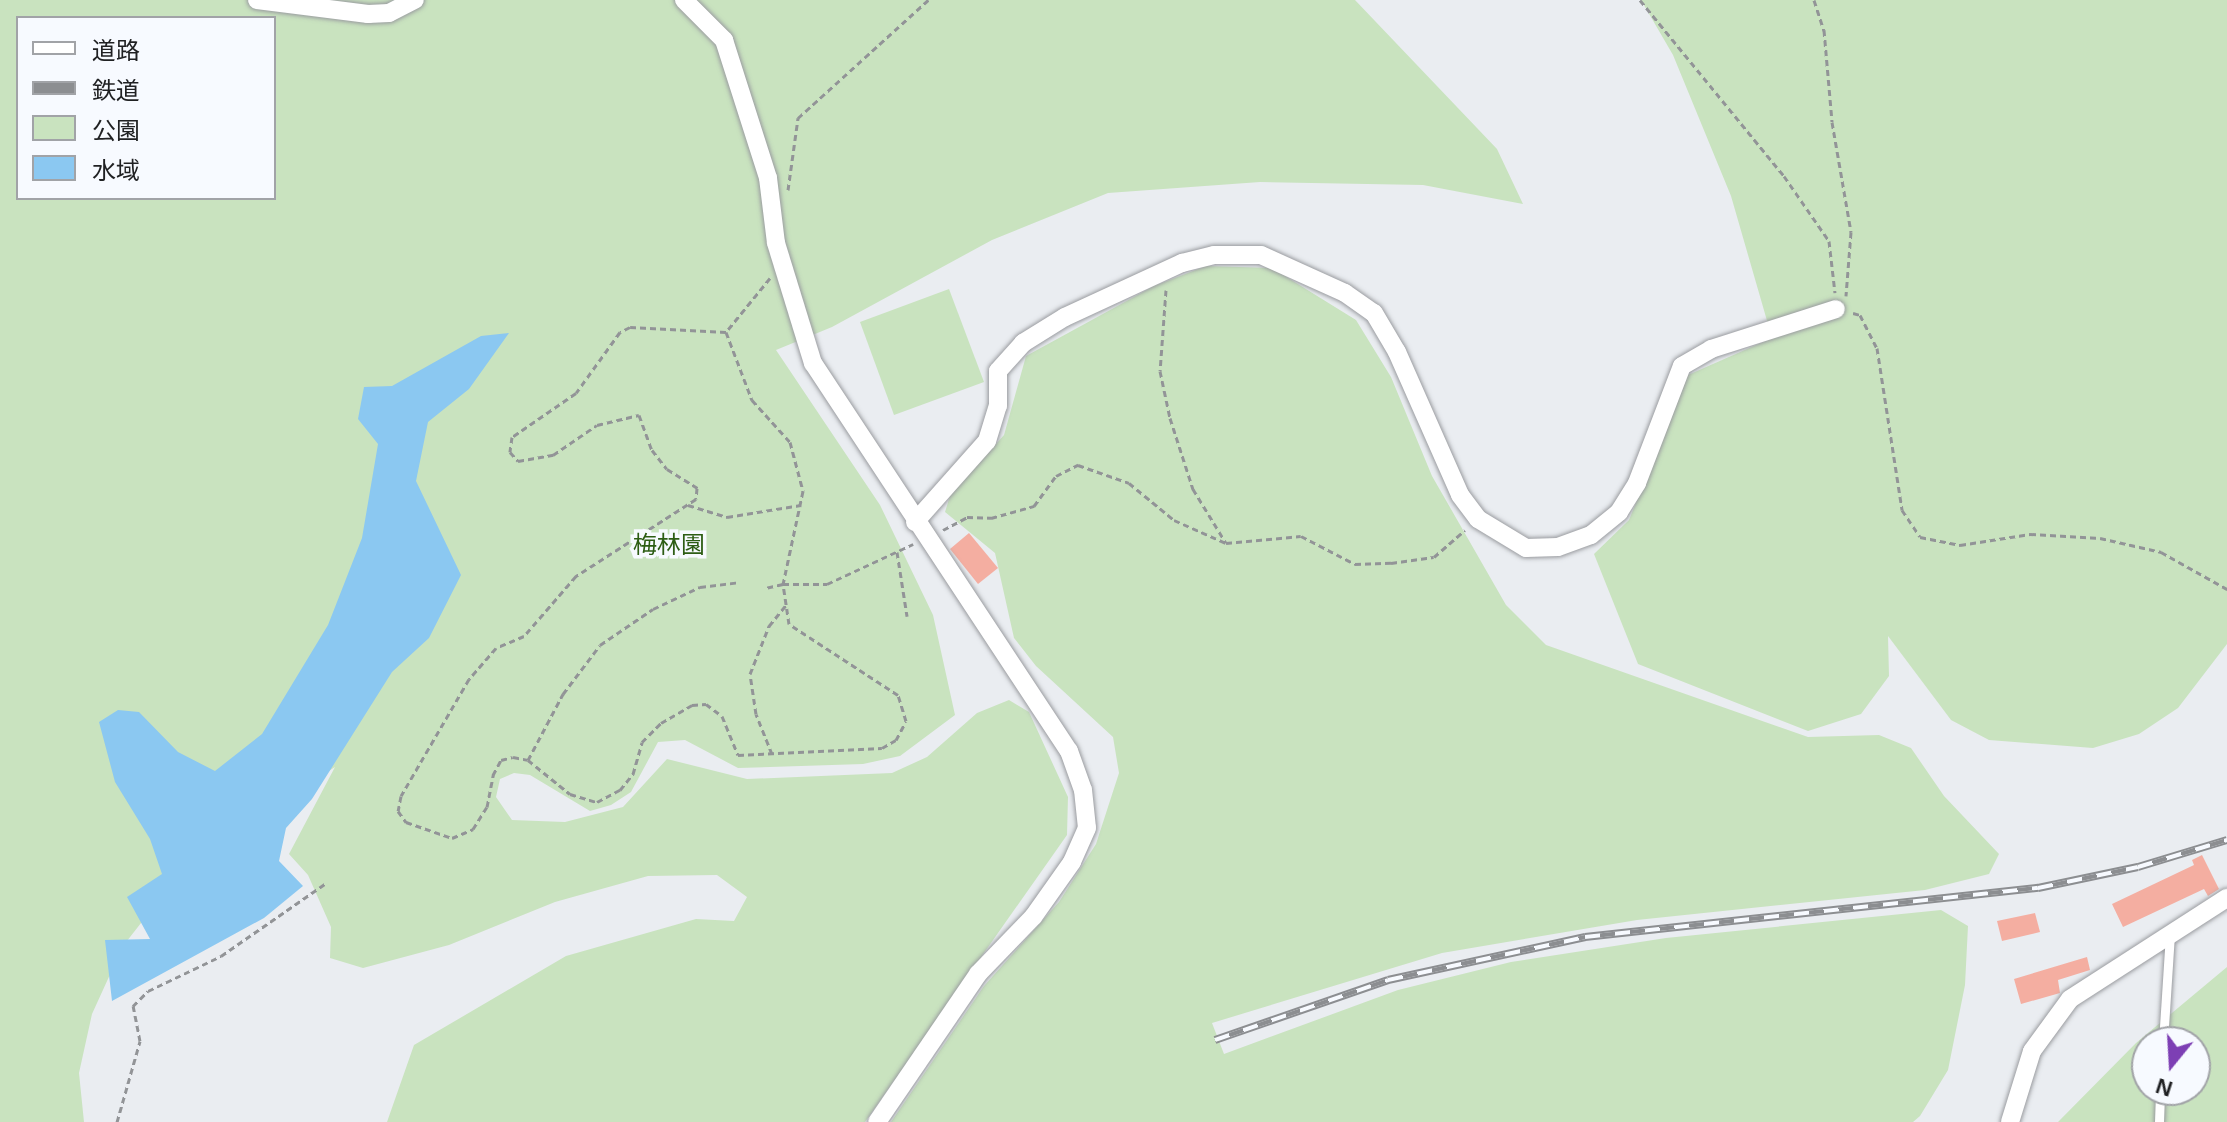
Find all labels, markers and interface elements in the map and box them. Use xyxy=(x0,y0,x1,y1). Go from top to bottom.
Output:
legend xyxy=(16,16,276,200)
text: 道路 xyxy=(92,37,140,64)
text: 鉄道 xyxy=(92,77,140,104)
text: 公園 xyxy=(92,117,140,144)
text: 水域 xyxy=(92,157,140,184)
park label: 梅林園 xyxy=(633,531,705,559)
north arrow xyxy=(2131,1026,2211,1106)
text: N xyxy=(2153,1073,2175,1102)

